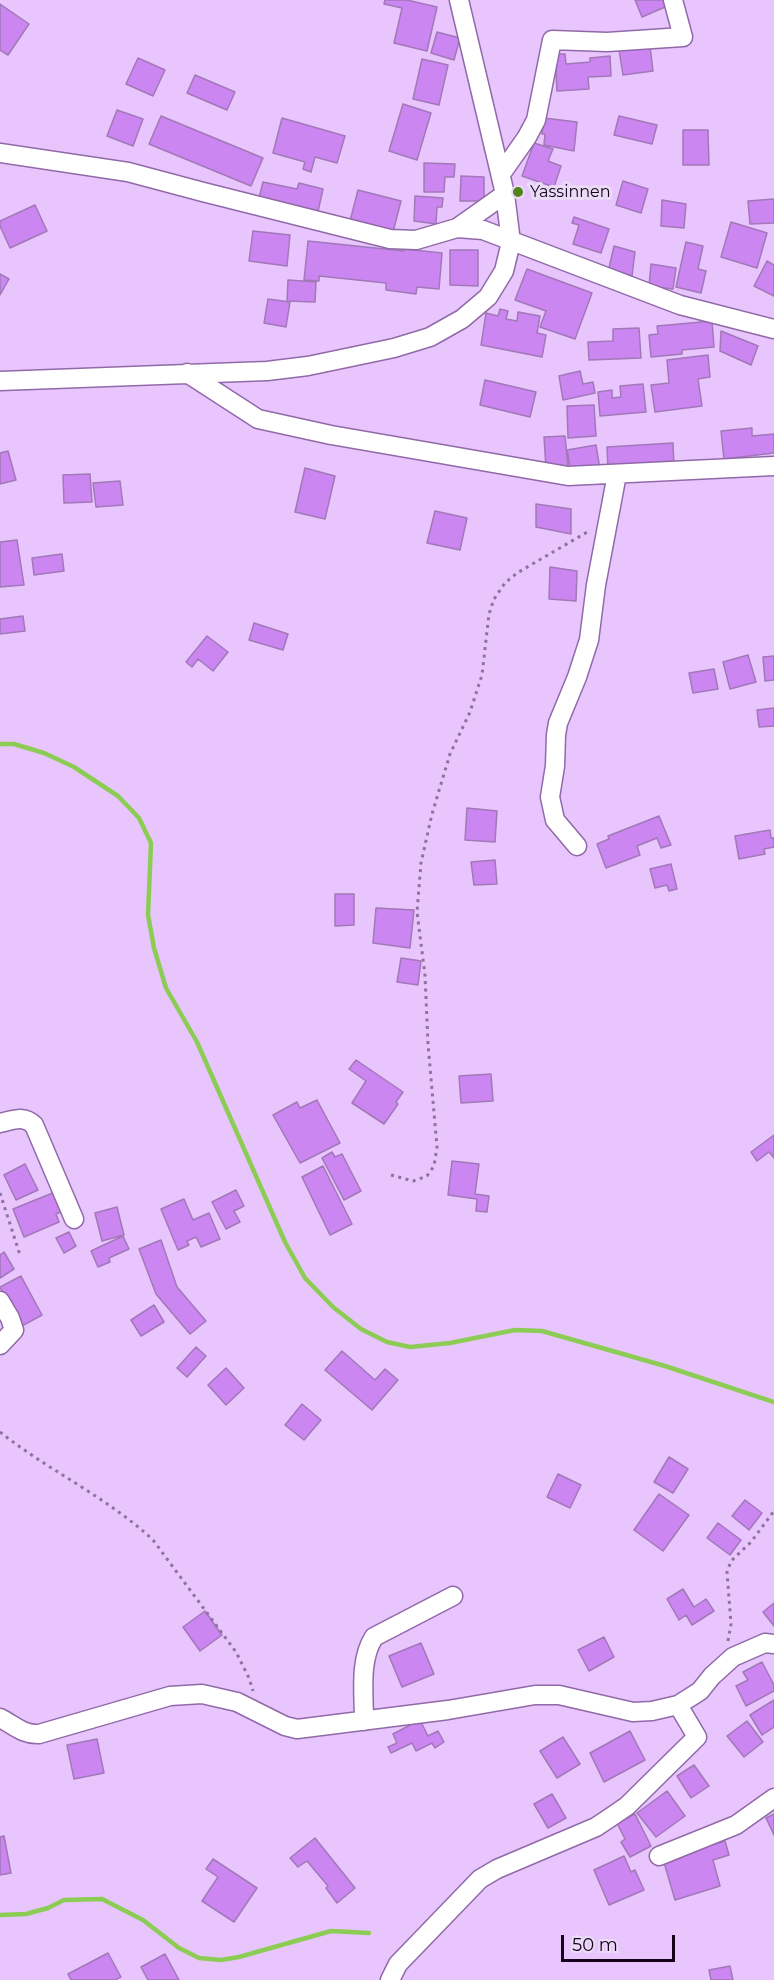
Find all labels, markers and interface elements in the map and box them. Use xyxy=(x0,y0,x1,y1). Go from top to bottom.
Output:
place label: Yassinnen xyxy=(530,182,611,202)
marker: Yassinnen xyxy=(511,185,525,199)
scale bar xyxy=(564,1923,678,1961)
text: 50 m xyxy=(572,1934,618,1956)

